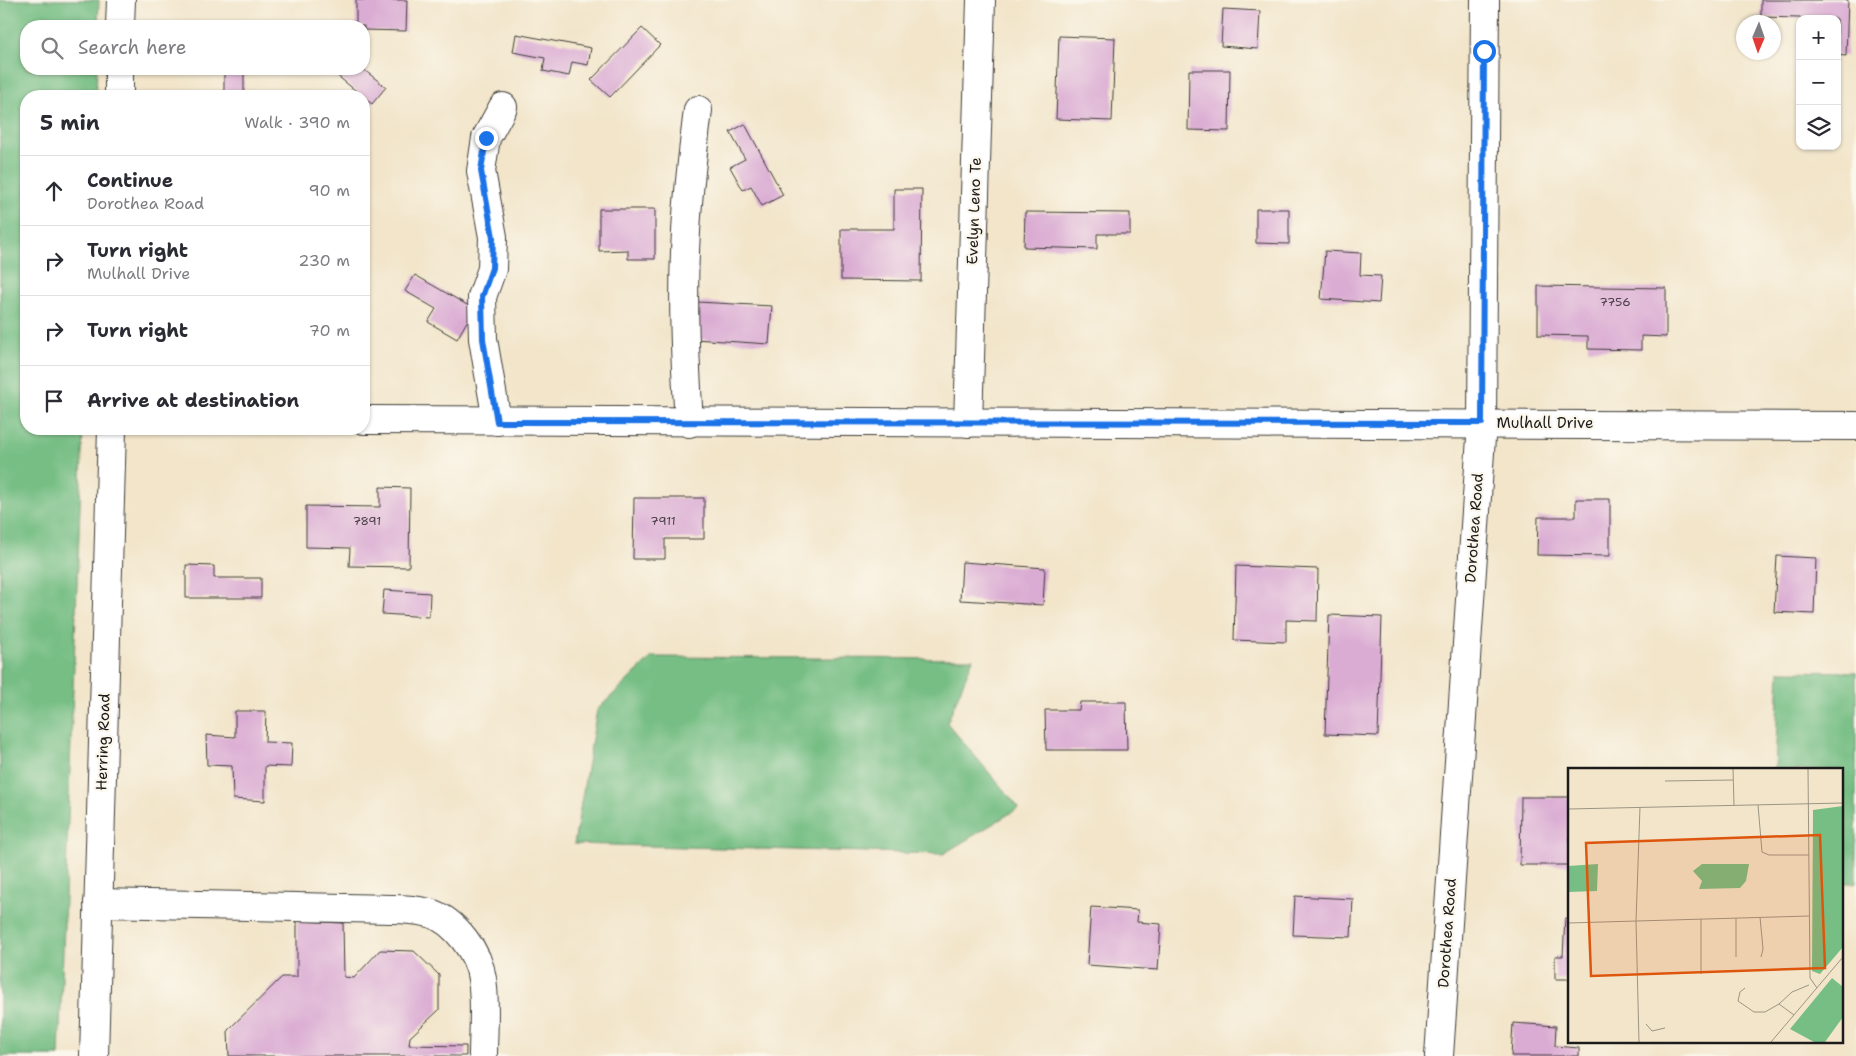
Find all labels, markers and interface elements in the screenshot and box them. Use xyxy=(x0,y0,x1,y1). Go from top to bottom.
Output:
north arrow xyxy=(1736,15,1781,60)
map controls xyxy=(1796,15,1841,150)
button: + xyxy=(1796,15,1841,60)
search box xyxy=(20,20,370,75)
icon: search xyxy=(38,34,66,62)
text: Search here xyxy=(78,35,187,60)
route start xyxy=(1473,40,1496,63)
button: − xyxy=(1796,60,1841,105)
button: layers xyxy=(1796,105,1841,150)
text: 5 min xyxy=(40,109,100,137)
text: Walk · 390 m xyxy=(244,112,350,133)
route end xyxy=(475,127,498,150)
street label: Evelyn Leno Te xyxy=(962,157,986,265)
text: Continue xyxy=(87,168,173,193)
icon: ahead xyxy=(40,177,68,205)
text: 90 m xyxy=(309,180,350,201)
text: Dorothea Road xyxy=(87,193,204,214)
text: Turn right xyxy=(87,238,188,263)
icon: right xyxy=(40,247,68,275)
text: 230 m xyxy=(298,250,350,271)
text: Mulhall Drive xyxy=(87,263,190,284)
house number: 7756 xyxy=(1599,294,1631,310)
icon: right xyxy=(40,317,68,345)
text: Turn right xyxy=(87,318,188,343)
text: 70 m xyxy=(309,320,350,341)
icon: arrive xyxy=(40,387,68,415)
text: Arrive at destination xyxy=(87,388,299,413)
street label: Mulhall Drive xyxy=(1497,413,1593,433)
street label: Dorothea Road xyxy=(1460,472,1488,584)
house number: 7891 xyxy=(353,513,381,529)
house number: 7911 xyxy=(650,513,676,529)
street label: Herring Road xyxy=(91,693,115,791)
inset map xyxy=(1568,768,1844,1044)
street label: Dorothea Road xyxy=(1433,877,1461,989)

